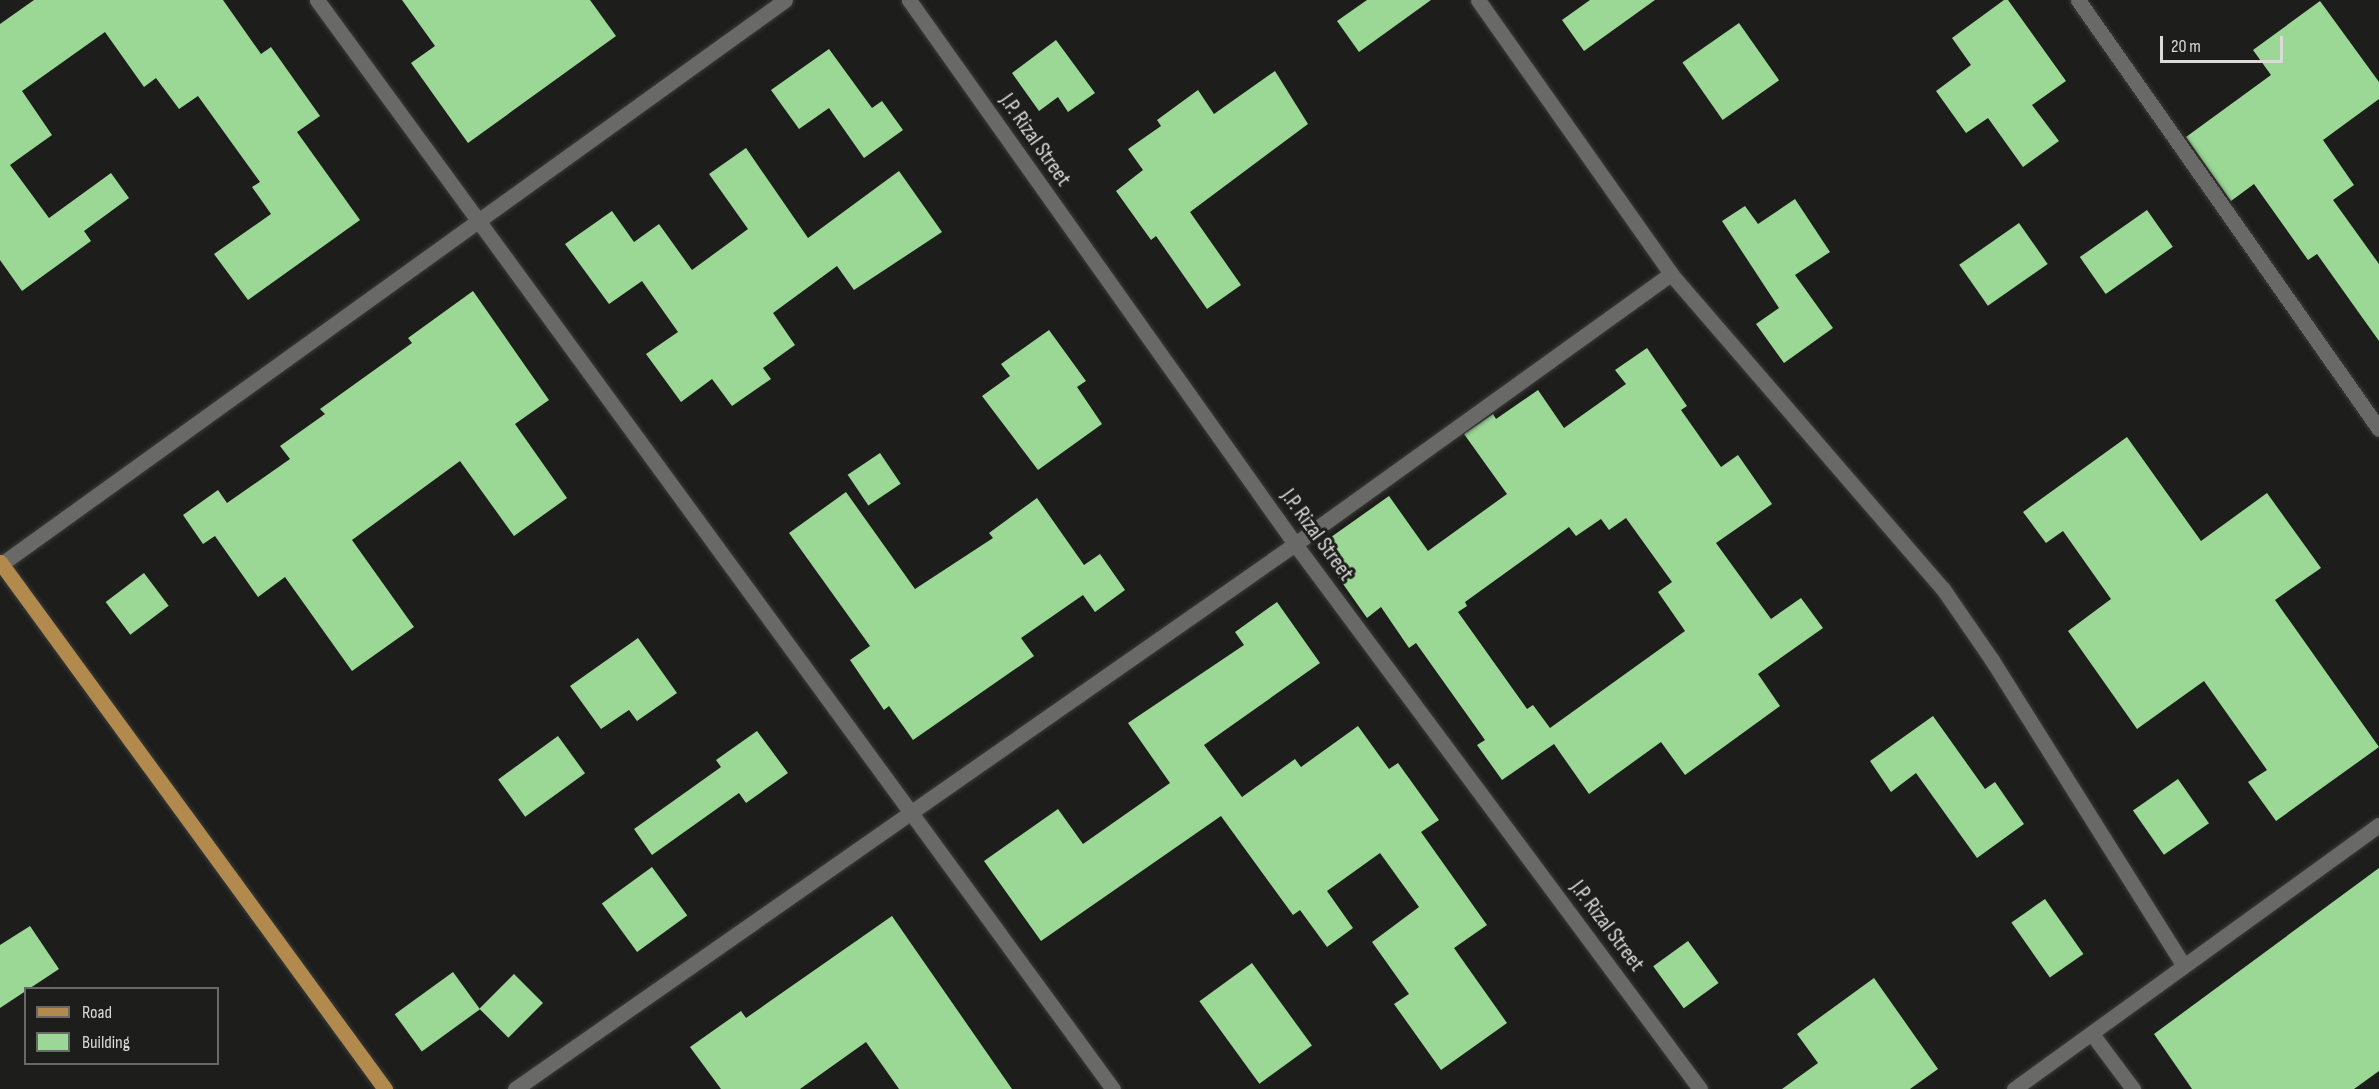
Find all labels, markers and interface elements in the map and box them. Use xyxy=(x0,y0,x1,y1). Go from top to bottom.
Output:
scale bar xyxy=(2163,24,2286,62)
text: 20 m xyxy=(2171,36,2201,57)
street label: J.P. Rizal Street xyxy=(994,89,1076,191)
street label: J.P. Rizal Street xyxy=(1275,484,1359,586)
street label: J.P. Rizal Street xyxy=(1564,875,1650,977)
legend xyxy=(24,987,219,1065)
text: Road xyxy=(82,1002,112,1023)
text: Building xyxy=(82,1032,130,1053)

